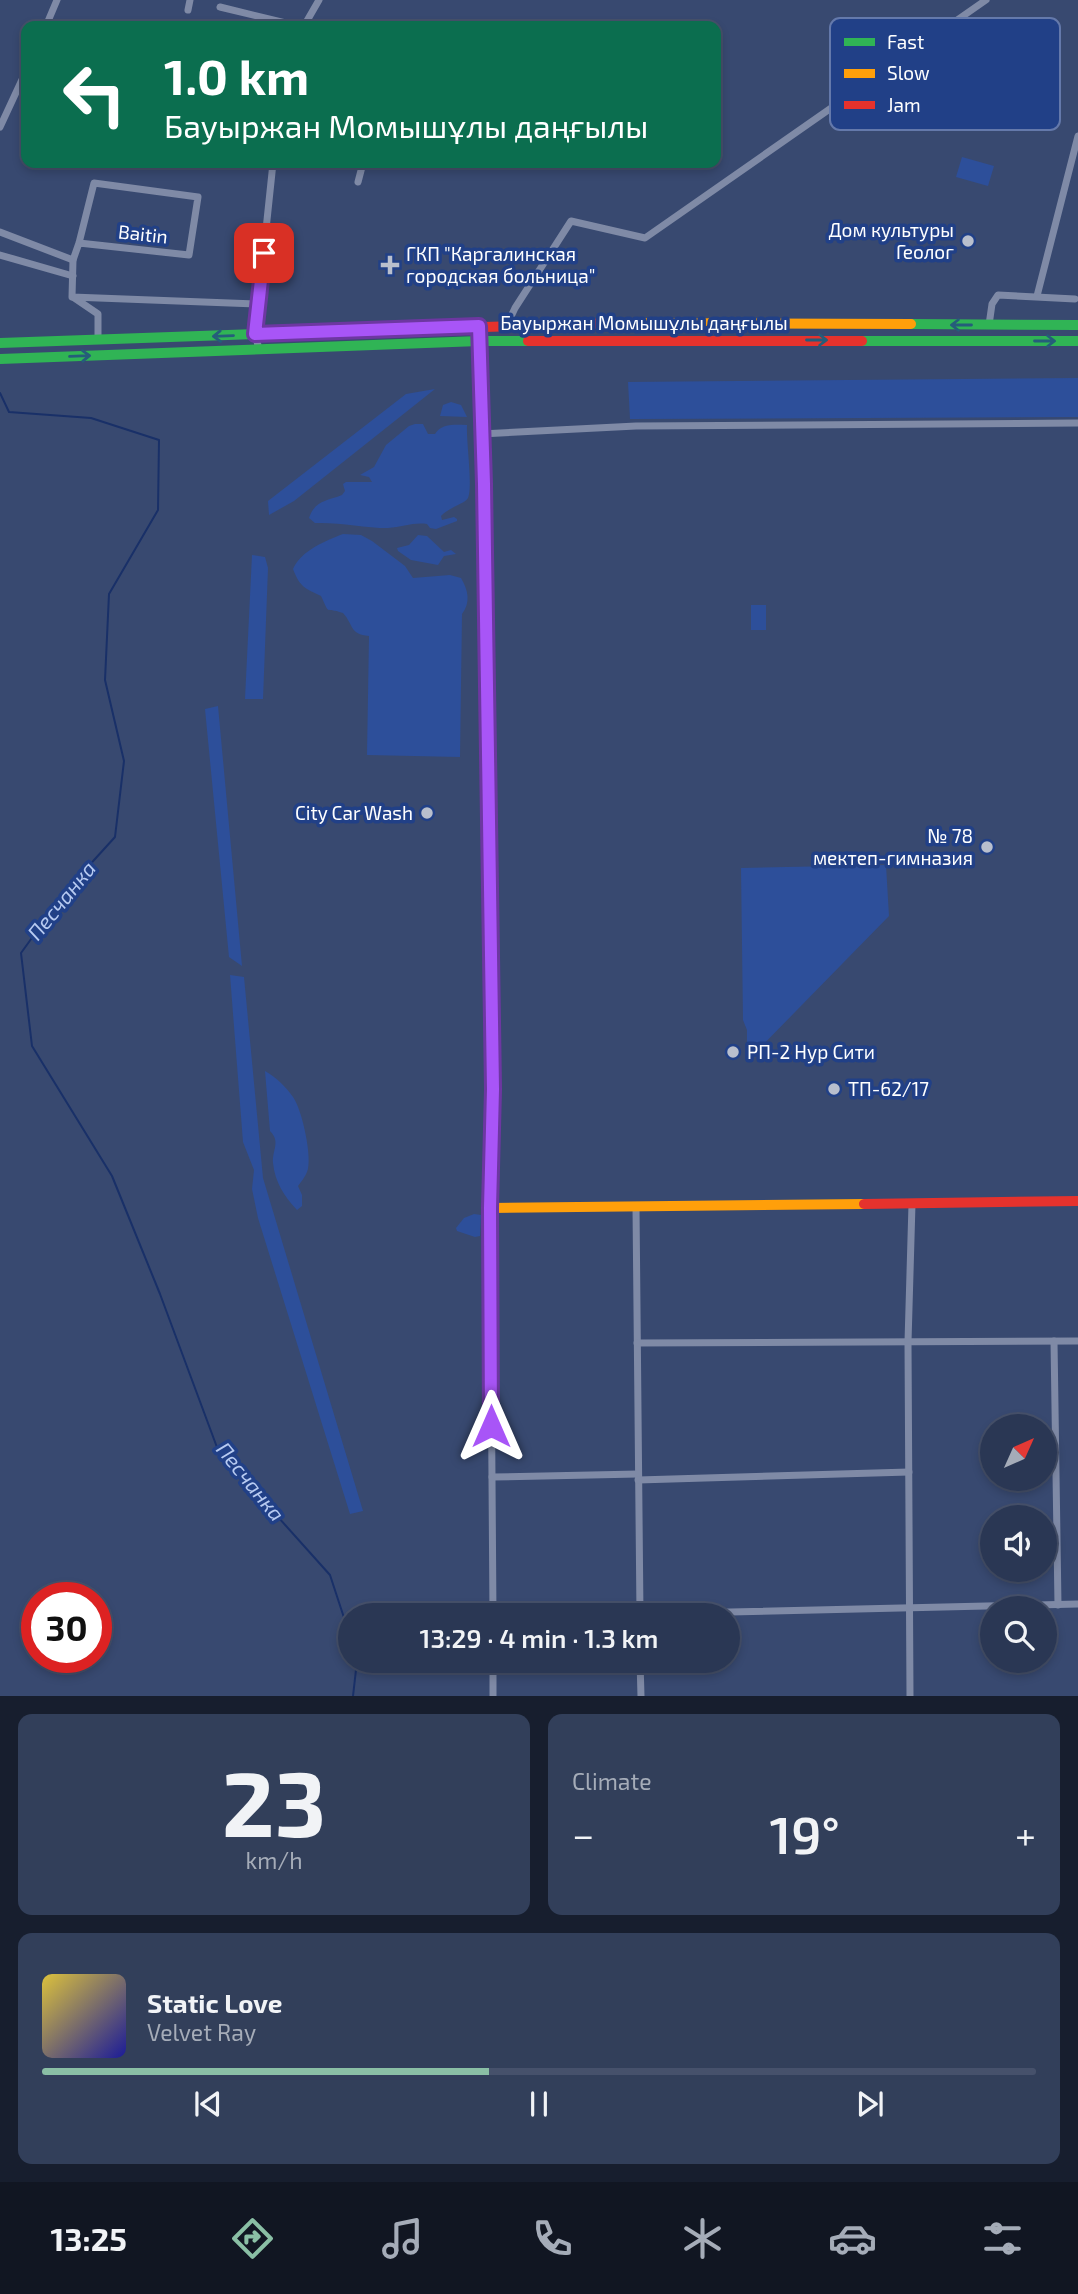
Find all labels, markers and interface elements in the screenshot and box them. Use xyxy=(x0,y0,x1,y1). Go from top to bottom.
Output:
legend xyxy=(830,18,1060,130)
text: Fast xyxy=(887,30,924,53)
text: 1.0 km xyxy=(164,46,309,105)
icon: left xyxy=(49,49,140,140)
text: Slow xyxy=(887,61,930,84)
text: Jam xyxy=(887,93,921,116)
text: Бауыржан Момышұлы даңғылы xyxy=(164,106,648,144)
place label: Дом культуры Геолог xyxy=(828,218,954,263)
street label: Baitin xyxy=(117,219,169,248)
pin xyxy=(234,223,294,283)
marker: Дом культуры Геолог xyxy=(960,233,976,249)
icon: arrive xyxy=(245,234,283,272)
place label: ГКП "Каргалинская городская больница" xyxy=(406,242,595,287)
marker: ГКП "Каргалинская городская больница" xyxy=(380,255,400,275)
street label: Бауыржан Момышұлы даңғылы xyxy=(500,311,788,335)
one-way arrow xyxy=(950,318,973,332)
one-way arrow xyxy=(211,329,234,342)
one-way arrow xyxy=(805,333,828,347)
one-way arrow xyxy=(1033,334,1056,348)
one-way arrow xyxy=(68,350,91,363)
place label: City Car Wash xyxy=(295,801,413,824)
marker: City Car Wash xyxy=(419,805,435,821)
place label: № 78 мектеп-гимназия xyxy=(813,824,973,869)
marker: № 78 мектеп-гимназия xyxy=(979,839,995,855)
water label: Песчанка xyxy=(21,856,100,945)
place label: РП-2 Нур Сити xyxy=(747,1040,875,1064)
marker: РП-2 Нур Сити xyxy=(725,1044,741,1060)
place label: ТП-62/17 xyxy=(848,1077,929,1100)
marker: ТП-62/17 xyxy=(826,1081,842,1097)
position arrow xyxy=(454,1389,528,1463)
north arrow xyxy=(980,1414,1057,1491)
map controls xyxy=(980,1414,1057,1673)
water label: Песчанка xyxy=(212,1437,291,1526)
button: sound xyxy=(980,1505,1057,1582)
speed limit sign: 30 xyxy=(21,1582,112,1673)
button: search xyxy=(980,1596,1057,1673)
text: 13:29 · 4 min · 1.3 km xyxy=(420,1622,658,1653)
text: 23 xyxy=(222,1746,326,1855)
text: Climate xyxy=(572,1767,652,1795)
text: 19° xyxy=(769,1802,840,1864)
text: − xyxy=(572,1811,594,1857)
text: + xyxy=(1015,1811,1036,1857)
text: km/h xyxy=(245,1846,303,1874)
text: Static Love xyxy=(147,1987,283,2018)
text: Velvet Ray xyxy=(147,2018,256,2046)
icon: previous xyxy=(189,2085,227,2123)
icon: pause xyxy=(520,2085,558,2123)
icon: next xyxy=(851,2085,889,2123)
icon: directions xyxy=(228,2214,277,2263)
icon: music xyxy=(378,2214,427,2263)
icon: phone xyxy=(528,2214,577,2263)
icon: climate xyxy=(678,2214,727,2263)
icon: car xyxy=(828,2214,877,2263)
icon: filters xyxy=(978,2214,1027,2263)
text: 13:25 xyxy=(51,2219,127,2257)

